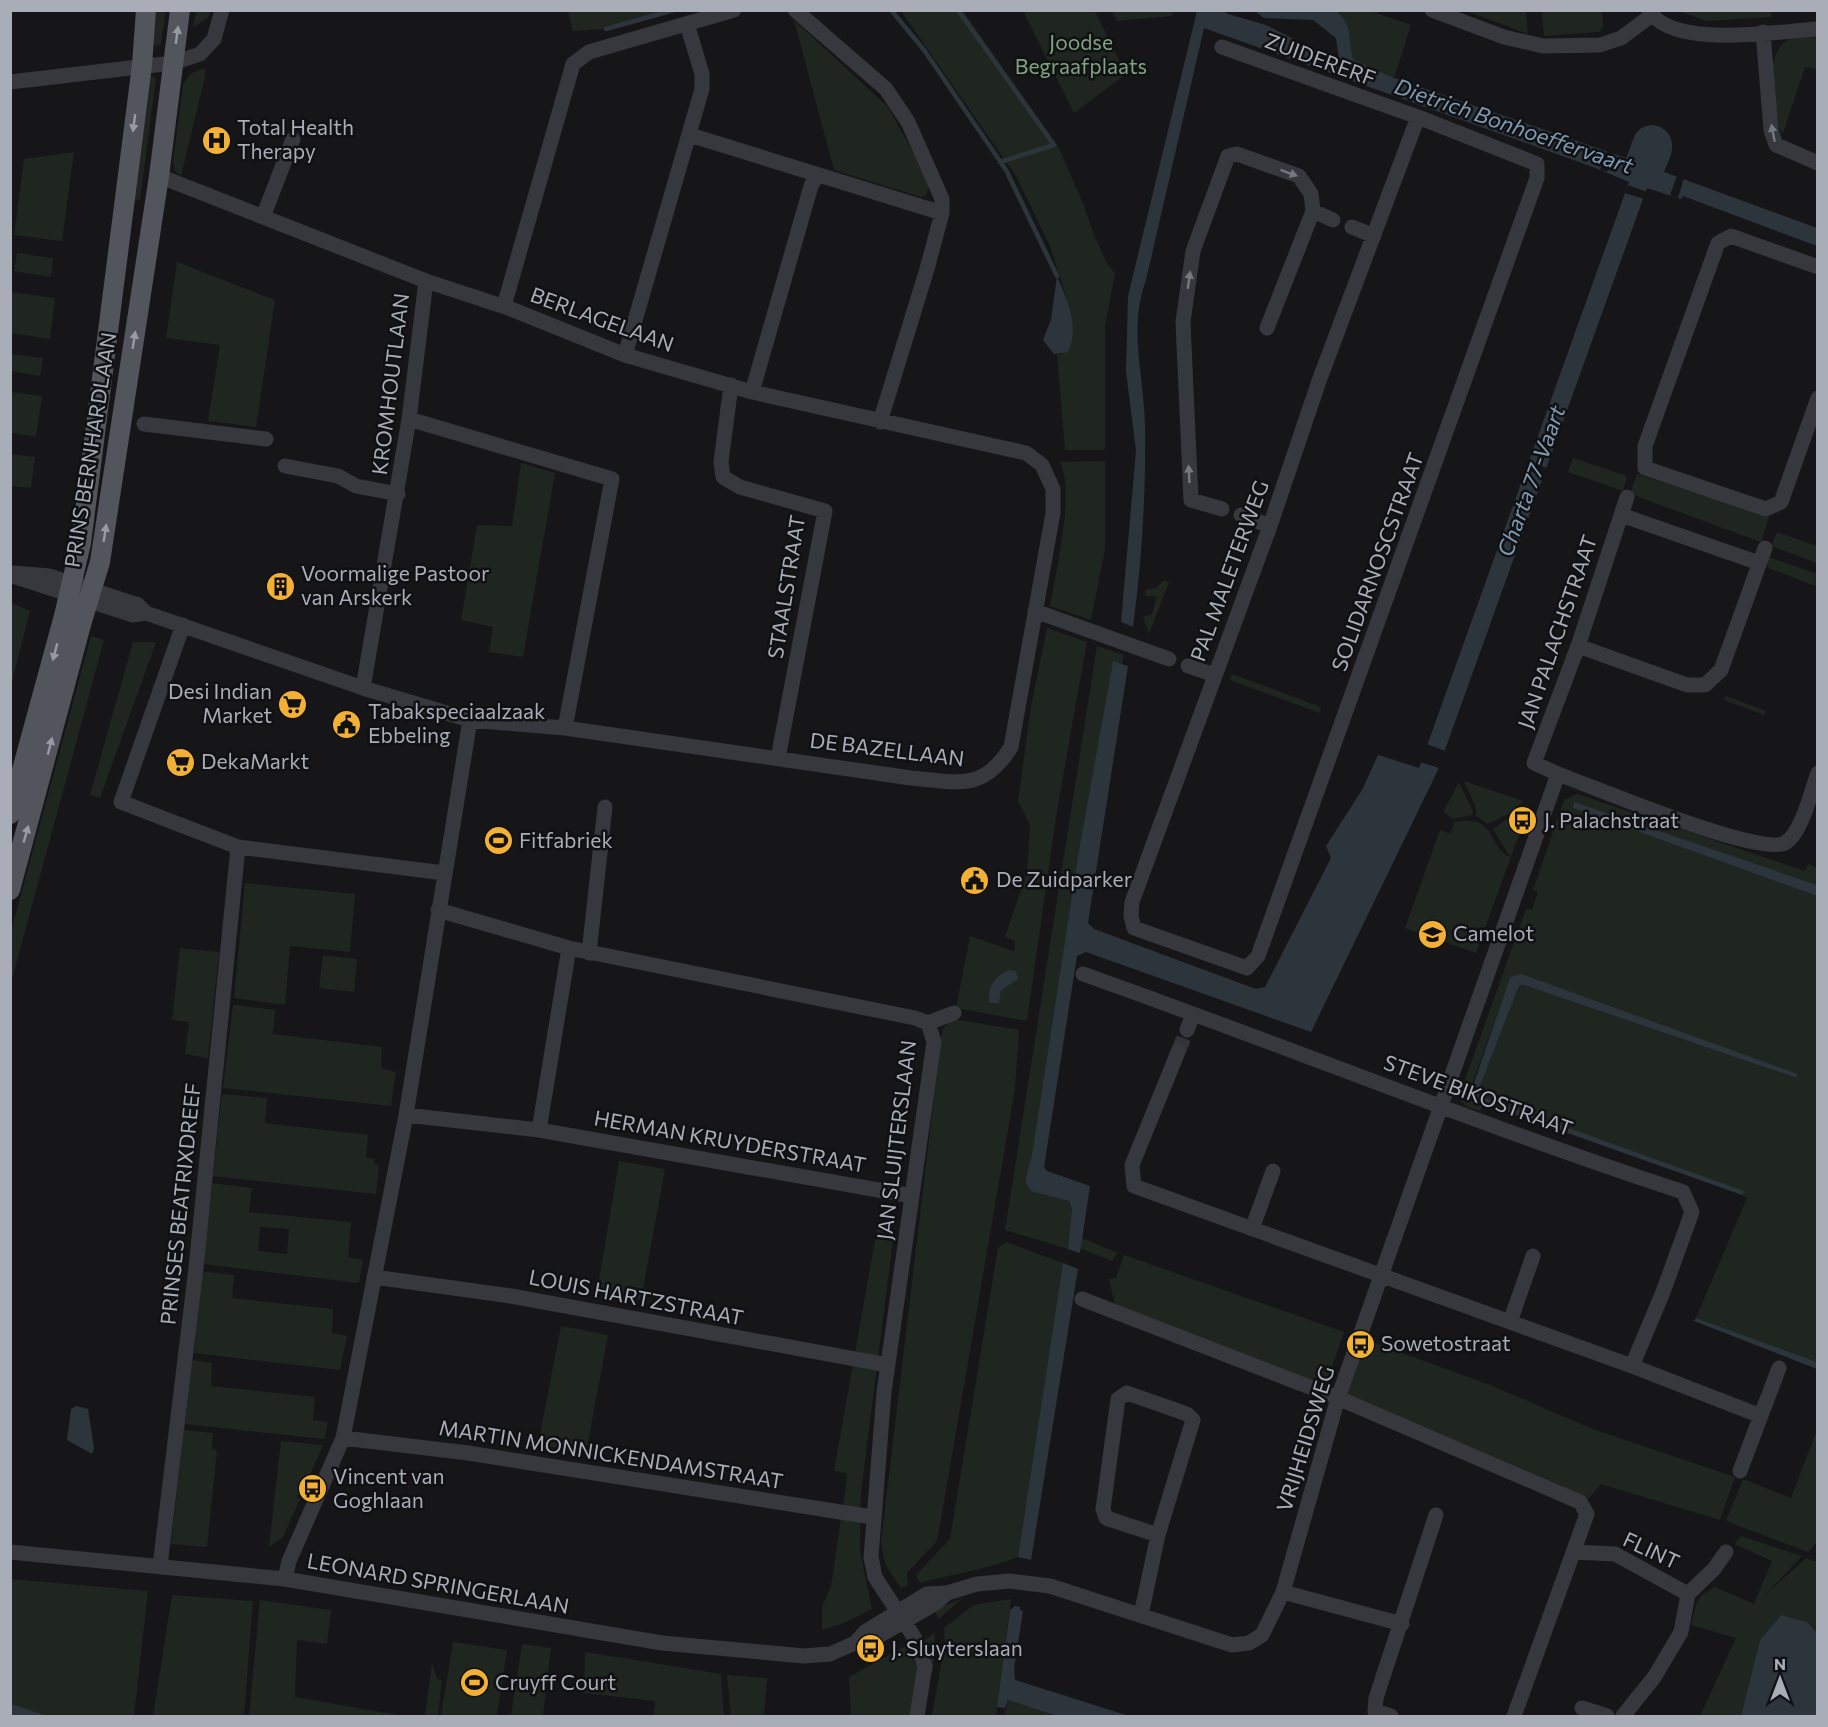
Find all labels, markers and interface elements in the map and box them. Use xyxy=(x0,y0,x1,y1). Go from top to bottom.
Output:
one-way arrow xyxy=(172,25,181,44)
street label: ZUIDERERF xyxy=(1262,27,1379,90)
park label: Joodse Begraafplaats xyxy=(1015,29,1147,78)
water label: Dietrich Bonhoeffervaart xyxy=(1391,72,1638,179)
one-way arrow xyxy=(129,113,138,132)
place label: Total Health Therapy xyxy=(237,114,354,163)
one-way arrow xyxy=(1768,123,1777,142)
hospital icon: Total Health Therapy xyxy=(200,124,232,156)
one-way arrow xyxy=(1280,168,1298,178)
one-way arrow xyxy=(1184,270,1193,289)
street label: BERLAGELAAN xyxy=(527,281,678,356)
street label: KROMHOUTLAAN xyxy=(366,291,413,476)
street label: PRINS BERNHARDLAAN xyxy=(59,330,120,569)
one-way arrow xyxy=(130,330,139,349)
water label: Charta 77-Vaart xyxy=(1491,401,1571,560)
street label: SOLIDARNOSCSTRAAT xyxy=(1325,449,1428,674)
one-way arrow xyxy=(1185,465,1194,484)
street label: PAL MALETERWEG xyxy=(1184,477,1273,664)
street label: STAALSTRAAT xyxy=(762,513,809,660)
one-way arrow xyxy=(100,523,109,542)
street label: JAN PALACHSTRAAT xyxy=(1512,531,1601,732)
place label: Voormalige Pastoor van Arskerk xyxy=(301,560,489,609)
building icon: Voormalige Pastoor van Arskerk xyxy=(264,570,296,602)
one-way arrow xyxy=(50,643,59,661)
place label: Desi Indian Market xyxy=(168,678,272,727)
supermarket icon: Desi Indian Market xyxy=(277,688,309,720)
place label: Tabakspeciaalzaak Ebbeling xyxy=(368,698,545,747)
public building icon: Tabakspeciaalzaak Ebbeling xyxy=(331,708,363,740)
street label: DE BAZELLAAN xyxy=(809,727,966,770)
one-way arrow xyxy=(45,737,55,755)
supermarket icon: DekaMarkt xyxy=(164,746,196,778)
place label: DekaMarkt xyxy=(201,748,309,773)
bus stop icon: J. Palachstraat xyxy=(1507,805,1539,837)
place label: J. Palachstraat xyxy=(1544,807,1679,832)
one-way arrow xyxy=(22,825,31,843)
sports icon: Fitfabriek xyxy=(482,825,514,857)
place label: Fitfabriek xyxy=(519,827,613,852)
public building icon: De Zuidparker xyxy=(959,864,991,896)
place label: De Zuidparker xyxy=(996,866,1132,891)
school or university icon: Camelot xyxy=(1416,918,1448,950)
place label: Camelot xyxy=(1453,920,1534,945)
street label: JAN SLUIJTERSLAAN xyxy=(871,1039,920,1241)
street label: STEVE BIKOSTRAAT xyxy=(1381,1049,1576,1140)
street label: PRINSES BEATRIXDREEF xyxy=(154,1082,205,1326)
street label: HERMAN KRUYDERSTRAAT xyxy=(592,1104,868,1177)
street label: LOUIS HARTZSTRAAT xyxy=(527,1263,746,1330)
bus stop icon: Sowetostraat xyxy=(1344,1328,1376,1360)
place label: Sowetostraat xyxy=(1381,1330,1511,1355)
street label: VRIJHEIDSWEG xyxy=(1271,1363,1339,1515)
street label: MARTIN MONNICKENDAMSTRAAT xyxy=(437,1414,785,1493)
place label: Vincent van Goghlaan xyxy=(333,1463,445,1512)
bus stop icon: Vincent van Goghlaan xyxy=(296,1473,328,1505)
street label: FLINT xyxy=(1620,1526,1684,1573)
street label: LEONARD SPRINGERLAAN xyxy=(305,1547,571,1618)
bus stop icon: J. Sluyterslaan xyxy=(854,1633,886,1665)
place label: J. Sluyterslaan xyxy=(891,1635,1023,1660)
north arrow xyxy=(1750,1649,1810,1709)
text: N xyxy=(1774,1654,1786,1673)
sports icon: Cruyff Court xyxy=(458,1667,490,1699)
place label: Cruyff Court xyxy=(495,1669,616,1694)

